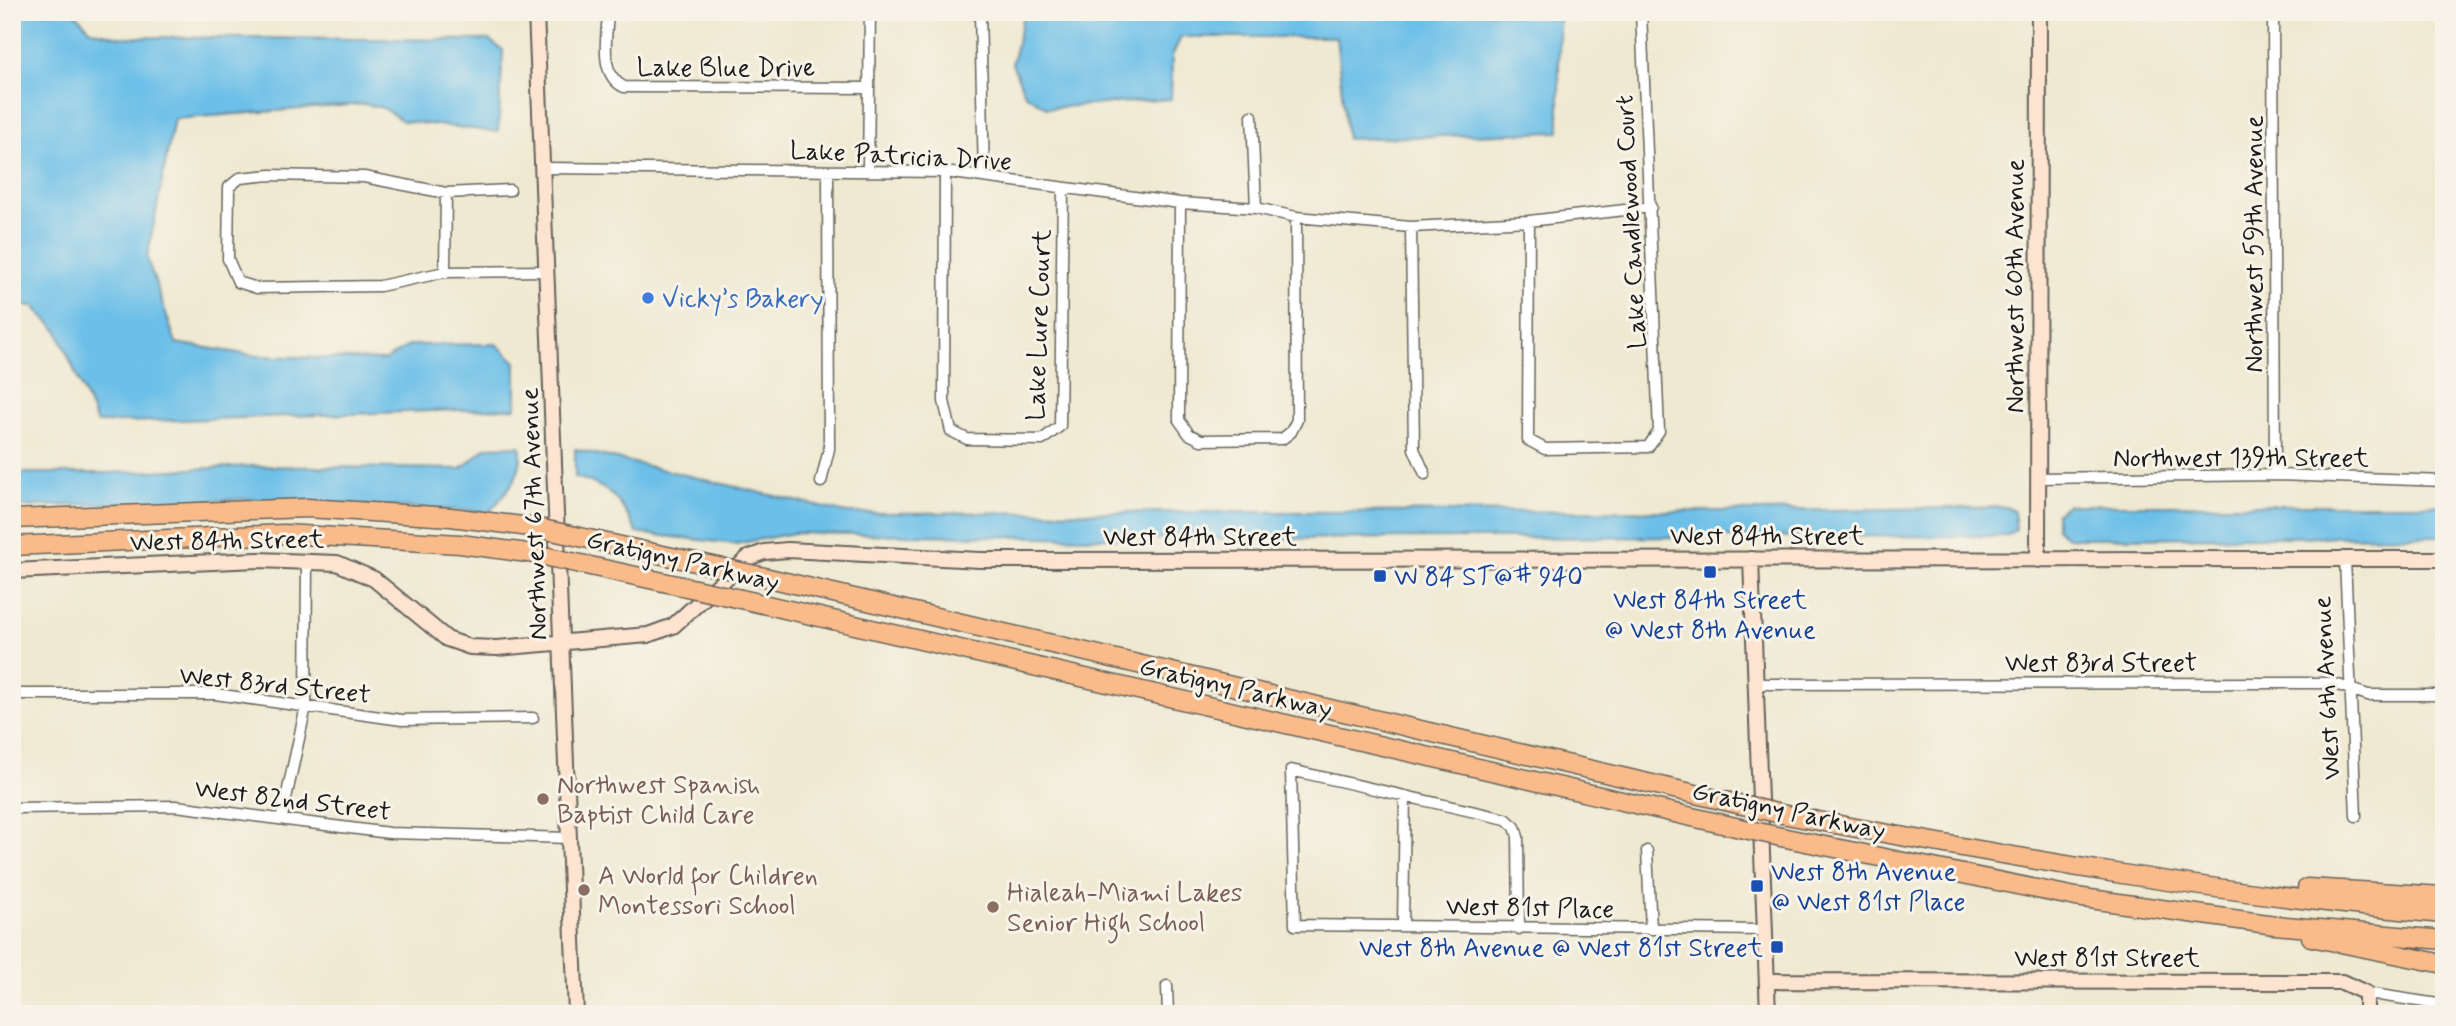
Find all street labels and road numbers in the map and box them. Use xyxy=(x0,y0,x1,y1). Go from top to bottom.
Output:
street label: Lake Blue Drive xyxy=(637,52,815,86)
street label: Lake Candlewood Court xyxy=(1608,94,1656,350)
street label: Northwest 59th Avenue xyxy=(2238,115,2272,373)
street label: Lake Patricia Drive xyxy=(789,134,1013,180)
street label: Northwest 60th Avenue xyxy=(1999,158,2033,413)
street label: Lake Lure Court xyxy=(1020,229,1060,421)
street label: Northwest 67th Avenue xyxy=(514,387,556,641)
street label: Northwest 139th Street xyxy=(2113,442,2369,476)
street label: West 84th Street xyxy=(1670,520,1864,554)
street label: West 84th Street xyxy=(1103,521,1297,555)
street label: West 84th Street xyxy=(130,523,324,561)
street label: Gratigny Parkway xyxy=(583,523,782,601)
street label: West 6th Avenue xyxy=(2306,595,2350,781)
street label: West 83rd Street xyxy=(2005,647,2197,681)
street label: Gratigny Parkway xyxy=(1136,650,1335,728)
street label: West 83rd Street xyxy=(177,659,372,713)
street label: West 82nd Street xyxy=(193,772,393,830)
street label: Gratigny Parkway xyxy=(1689,775,1889,849)
street label: West 81st Place xyxy=(1445,891,1614,927)
street label: West 81st Street xyxy=(2014,942,2200,976)

